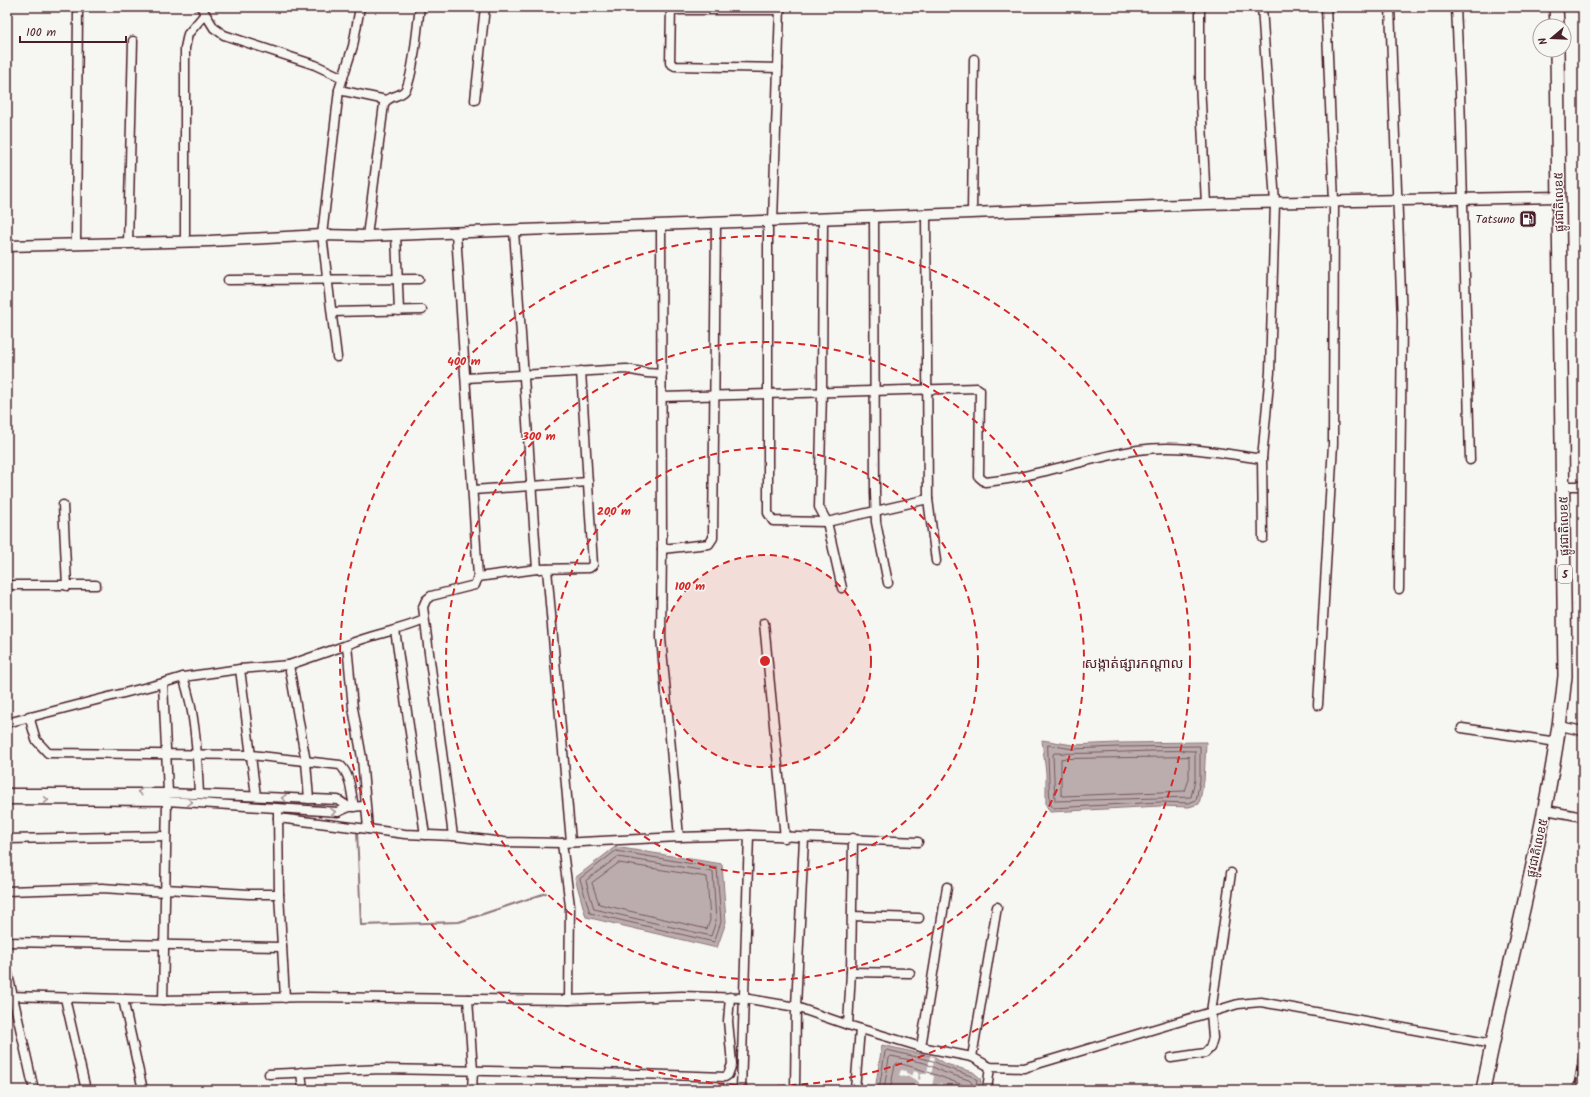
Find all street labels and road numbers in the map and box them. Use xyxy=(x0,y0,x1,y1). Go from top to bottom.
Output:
street label: ផ្លូវជាតិលេខ៥ xyxy=(1549,172,1570,232)
street label: ផ្លូវជាតិលេខ៥ xyxy=(1554,496,1575,556)
road number: 5 xyxy=(1558,565,1572,583)
street label: ផ្លូវជាតិលេខ៥ xyxy=(1521,817,1554,880)

